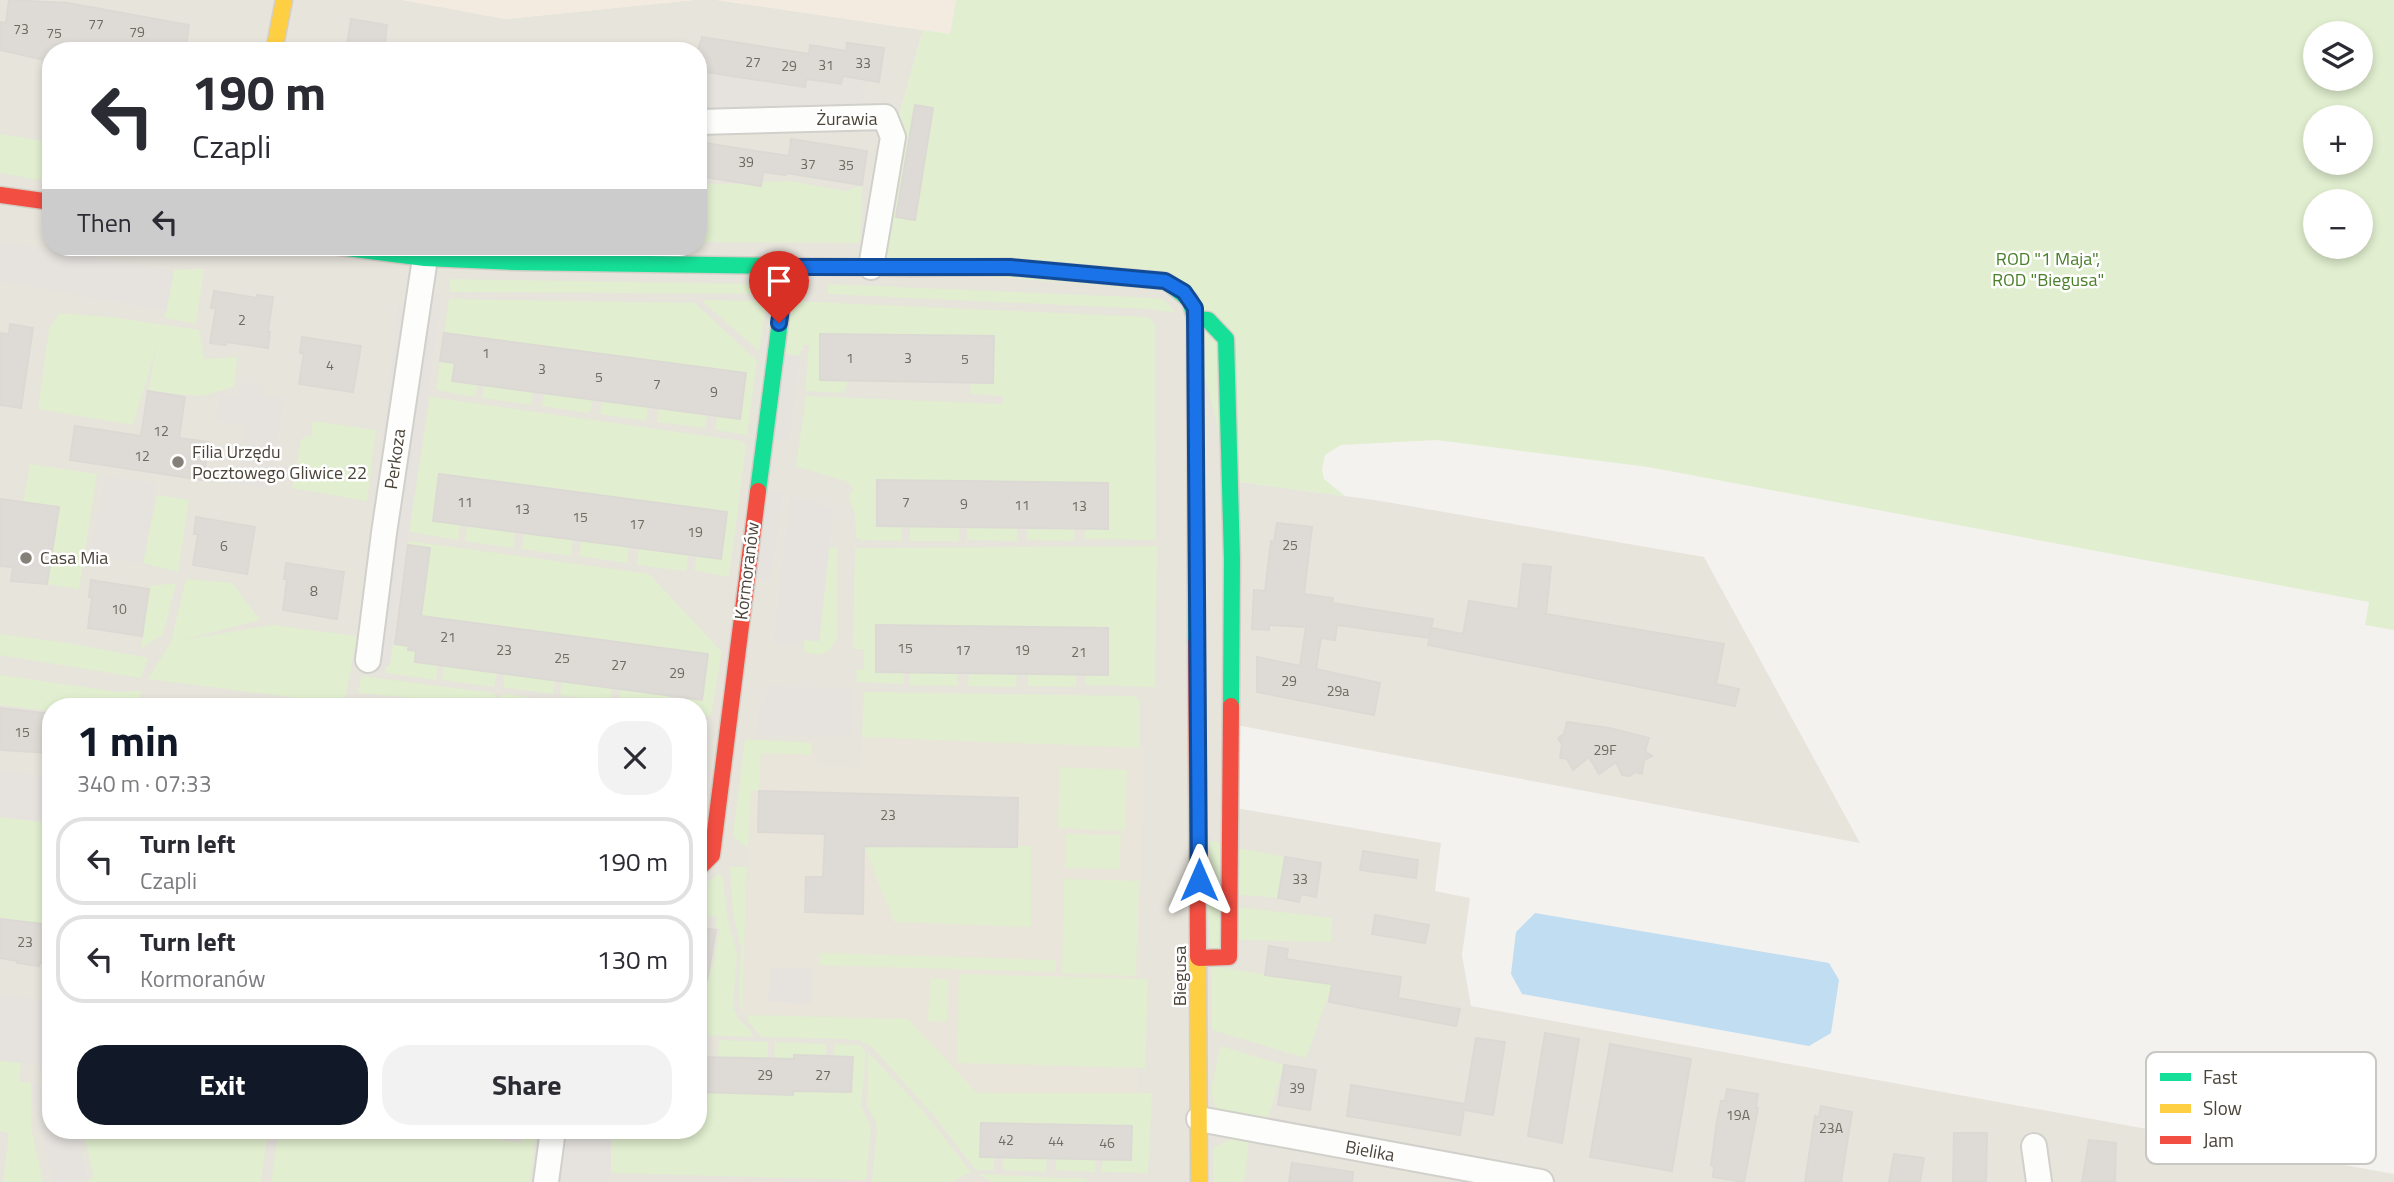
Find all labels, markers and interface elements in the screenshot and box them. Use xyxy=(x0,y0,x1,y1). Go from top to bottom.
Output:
house number: 77 xyxy=(88,13,104,34)
house number: 73 xyxy=(13,18,29,39)
house number: 79 xyxy=(129,21,145,42)
map controls xyxy=(2303,21,2373,259)
button: layers xyxy=(2303,21,2373,91)
house number: 75 xyxy=(46,22,62,43)
house number: 27 xyxy=(745,51,761,72)
house number: 33 xyxy=(855,52,871,73)
text: 190 m xyxy=(192,54,326,129)
house number: 31 xyxy=(818,54,834,75)
house number: 29 xyxy=(781,55,797,76)
icon: left xyxy=(77,70,168,161)
street label: Żurawia xyxy=(817,105,877,132)
button: + xyxy=(2303,105,2373,175)
text: Czapli xyxy=(192,122,271,170)
house number: 39 xyxy=(738,151,754,172)
house number: 37 xyxy=(800,153,816,174)
house number: 35 xyxy=(838,154,854,175)
button: − xyxy=(2303,189,2373,259)
text: Then xyxy=(77,203,132,242)
icon: left xyxy=(146,203,184,241)
park label: ROD "1 Maja", ROD "Biegusa" xyxy=(1992,245,2104,293)
pin xyxy=(749,251,809,323)
icon: arrive xyxy=(760,262,798,300)
house number: 2 xyxy=(238,309,246,330)
house number: 1 xyxy=(482,342,490,363)
house number: 1 xyxy=(846,347,854,368)
house number: 3 xyxy=(904,347,912,368)
house number: 5 xyxy=(961,348,969,369)
house number: 4 xyxy=(326,354,334,375)
house number: 3 xyxy=(538,358,546,379)
house number: 5 xyxy=(595,366,603,387)
house number: 7 xyxy=(653,373,661,394)
house number: 9 xyxy=(710,381,718,402)
house number: 12 xyxy=(153,420,169,441)
street label: Perkoza xyxy=(377,427,412,491)
place label: Filia Urzędu Pocztowego Gliwice 22 xyxy=(192,438,367,486)
house number: 12 xyxy=(134,445,150,466)
marker: Filia Urzędu Pocztowego Gliwice 22 xyxy=(170,454,186,470)
house number: 11 xyxy=(457,491,473,512)
house number: 7 xyxy=(902,491,910,512)
house number: 9 xyxy=(960,493,968,514)
house number: 11 xyxy=(1014,494,1030,515)
house number: 13 xyxy=(1071,495,1087,516)
house number: 13 xyxy=(514,498,530,519)
house number: 15 xyxy=(572,506,588,527)
house number: 17 xyxy=(629,513,645,534)
street label: Kormoranów xyxy=(727,520,766,621)
house number: 19 xyxy=(687,521,703,542)
house number: 25 xyxy=(1282,534,1298,555)
house number: 6 xyxy=(220,535,228,556)
place label: Casa Mia xyxy=(40,544,108,571)
marker: Casa Mia xyxy=(18,550,34,566)
house number: 8 xyxy=(310,580,318,601)
house number: 10 xyxy=(111,598,127,619)
house number: 21 xyxy=(440,626,456,647)
house number: 15 xyxy=(897,637,913,658)
house number: 23 xyxy=(496,639,512,660)
house number: 17 xyxy=(955,639,971,660)
house number: 19 xyxy=(1014,639,1030,660)
house number: 21 xyxy=(1071,641,1087,662)
house number: 25 xyxy=(554,647,570,668)
house number: 27 xyxy=(611,654,627,675)
house number: 29 xyxy=(669,662,685,683)
house number: 29 xyxy=(1281,670,1297,691)
house number: 29a xyxy=(1327,680,1349,701)
text: 1 min xyxy=(77,708,179,772)
house number: 15 xyxy=(14,721,30,742)
button: close xyxy=(598,721,672,795)
house number: 29F xyxy=(1593,739,1617,760)
text: 340 m · 07:33 xyxy=(77,766,212,801)
house number: 23 xyxy=(880,804,896,825)
text: Turn left xyxy=(140,824,235,863)
icon: left xyxy=(81,842,119,880)
text: 190 m xyxy=(597,842,668,881)
position arrow xyxy=(1162,843,1236,917)
text: Czapli xyxy=(140,863,197,898)
house number: 33 xyxy=(1292,868,1308,889)
text: Turn left xyxy=(140,922,235,961)
house number: 23 xyxy=(17,931,33,952)
icon: left xyxy=(81,940,119,978)
text: 130 m xyxy=(597,940,668,979)
street label: Biegusa xyxy=(1166,946,1193,1006)
text: Kormoranów xyxy=(140,961,266,996)
button: Exit xyxy=(77,1045,368,1125)
button: Share xyxy=(382,1045,672,1125)
legend xyxy=(2146,1052,2376,1164)
text: Fast xyxy=(2203,1062,2238,1091)
house number: 29 xyxy=(757,1064,773,1085)
house number: 27 xyxy=(815,1064,831,1085)
house number: 39 xyxy=(1289,1077,1305,1098)
text: Slow xyxy=(2203,1093,2242,1122)
house number: 19A xyxy=(1726,1104,1751,1125)
house number: 23A xyxy=(1819,1117,1844,1138)
text: Jam xyxy=(2203,1125,2234,1154)
house number: 42 xyxy=(998,1129,1014,1150)
house number: 44 xyxy=(1048,1130,1064,1151)
house number: 46 xyxy=(1099,1132,1115,1153)
street label: Bielika xyxy=(1343,1133,1397,1168)

